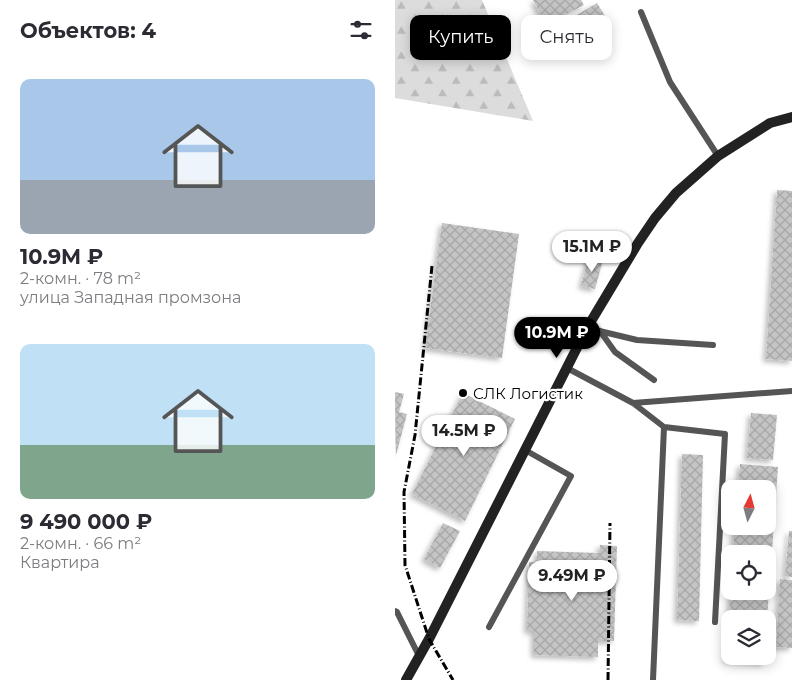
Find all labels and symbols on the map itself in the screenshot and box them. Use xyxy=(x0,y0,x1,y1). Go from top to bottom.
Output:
pin: 15.1M ₽ xyxy=(546,230,638,273)
pin: 10.9M ₽ xyxy=(511,316,603,359)
place label: СЛК Логистик xyxy=(473,384,583,403)
marker: СЛК Логистик xyxy=(457,387,469,399)
pin: 14.5M ₽ xyxy=(418,414,510,457)
north arrow xyxy=(721,480,776,535)
pin: 9.49M ₽ xyxy=(526,560,618,602)

